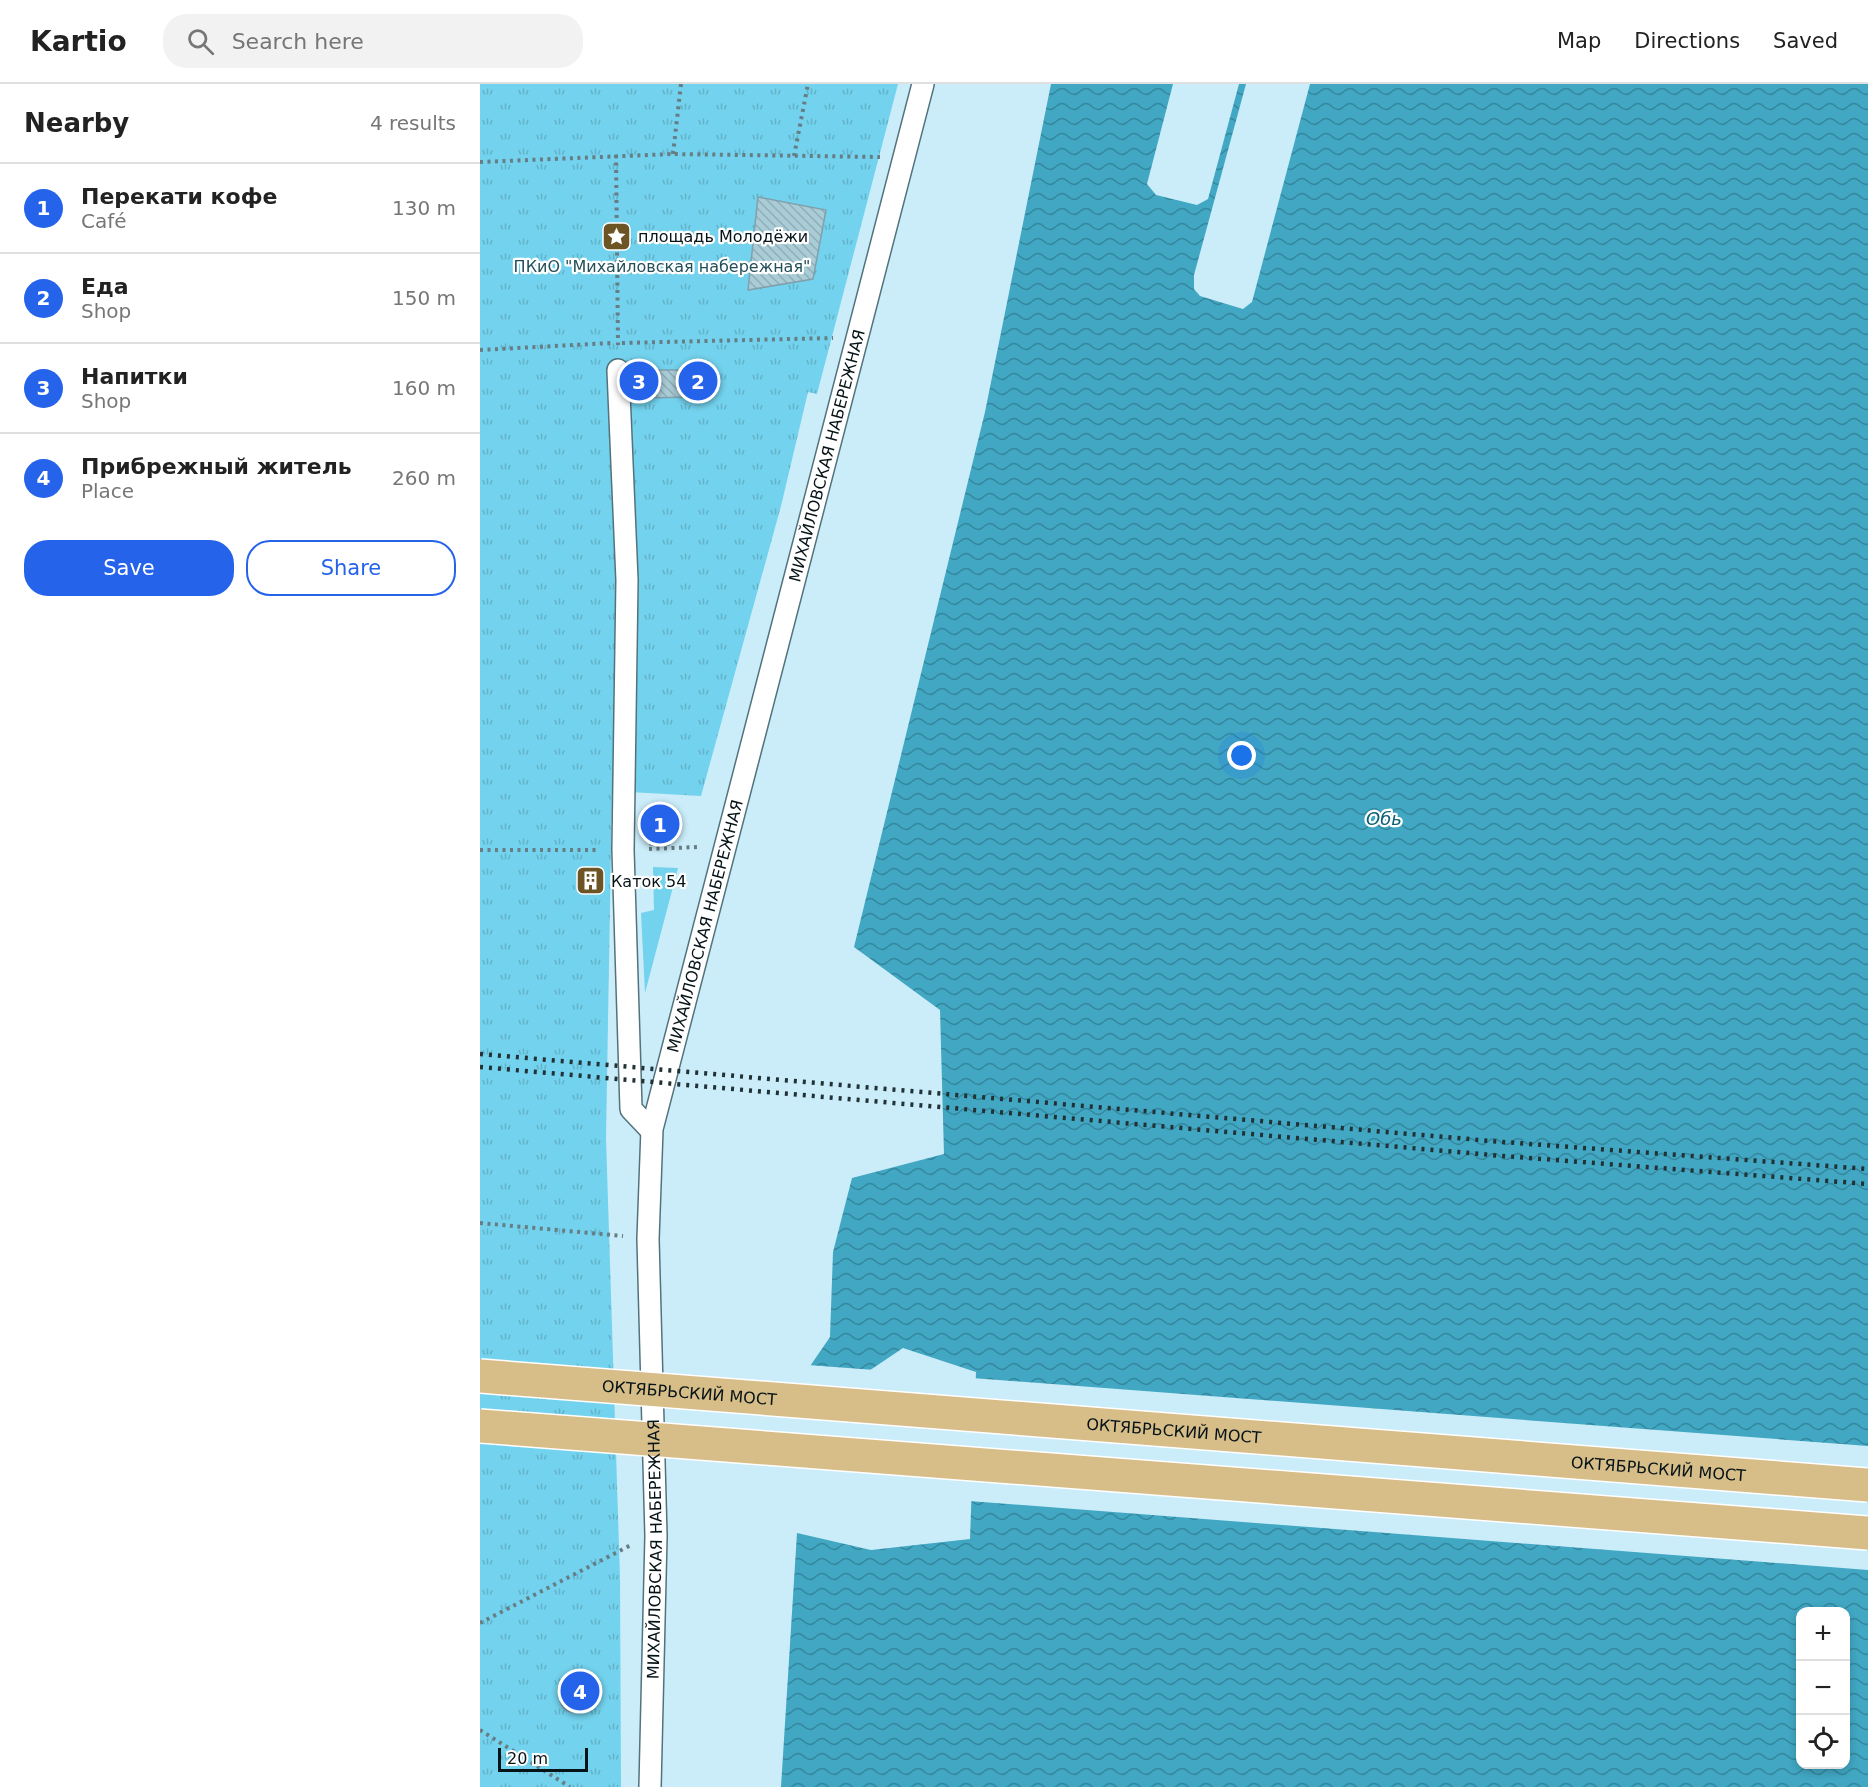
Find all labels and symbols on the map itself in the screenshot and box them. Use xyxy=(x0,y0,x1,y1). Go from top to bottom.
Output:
place icon: площадь Молодёжи xyxy=(601,220,633,252)
place label: площадь Молодёжи xyxy=(638,227,808,246)
park label: ПКиО "Михайловская набережная" xyxy=(514,257,810,276)
street label: МИХАЙЛОВСКАЯ НАБЕРЕЖНАЯ xyxy=(785,327,869,584)
pin: 3 xyxy=(620,358,658,404)
pin: 2 xyxy=(678,358,718,404)
your location xyxy=(1227,741,1256,770)
street label: МИХАЙЛОВСКАЯ НАБЕРЕЖНАЯ xyxy=(663,798,747,1054)
pin: 1 xyxy=(640,802,680,846)
water label: Обь xyxy=(1366,808,1402,829)
building icon: Каток 54 xyxy=(574,865,606,897)
place label: Каток 54 xyxy=(611,872,686,891)
street label: ОКТЯБРЬСКИЙ МОСТ xyxy=(601,1376,778,1409)
street label: ОКТЯБРЬСКИЙ МОСТ xyxy=(1086,1414,1262,1447)
street label: МИХАЙЛОВСКАЯ НАБЕРЕЖНАЯ xyxy=(643,1419,666,1679)
street label: ОКТЯБРЬСКИЙ МОСТ xyxy=(1570,1452,1747,1485)
pin: 4 xyxy=(560,1668,600,1714)
scale bar xyxy=(498,1745,588,1772)

